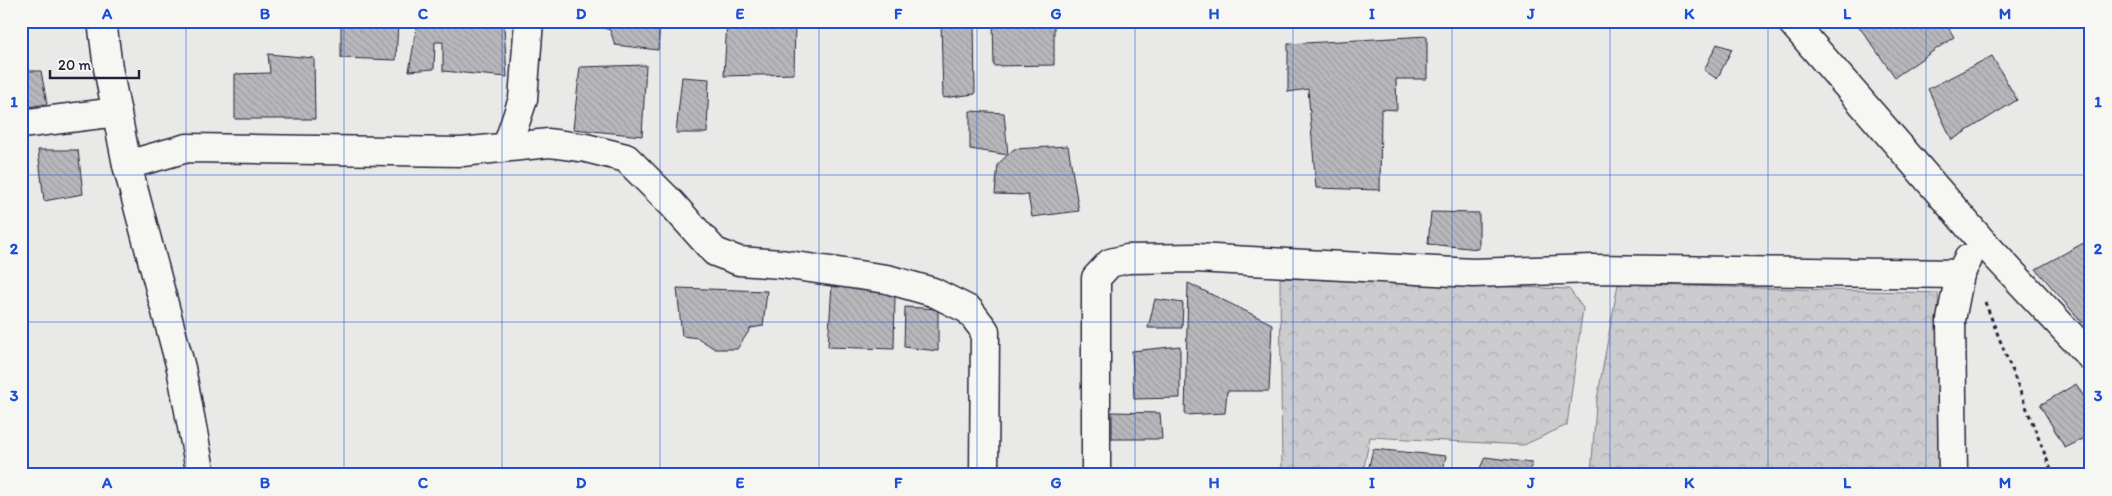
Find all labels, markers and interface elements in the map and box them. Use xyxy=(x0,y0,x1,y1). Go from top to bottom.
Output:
text: A xyxy=(101,4,113,23)
text: B xyxy=(260,4,271,23)
text: C xyxy=(418,4,429,23)
text: D xyxy=(576,4,587,23)
text: E xyxy=(736,4,745,23)
text: F xyxy=(894,4,903,23)
text: G xyxy=(1050,4,1062,23)
text: H xyxy=(1208,4,1220,23)
text: I xyxy=(1369,4,1375,23)
text: J xyxy=(1526,4,1535,23)
text: K xyxy=(1684,4,1695,23)
text: L xyxy=(1843,4,1852,23)
text: M xyxy=(1999,4,2011,23)
scale bar xyxy=(50,48,139,80)
text: 20 m xyxy=(58,56,92,74)
text: 1 xyxy=(10,92,18,111)
text: 1 xyxy=(2094,92,2102,111)
text: 2 xyxy=(10,239,19,258)
text: 2 xyxy=(2094,239,2103,258)
text: 3 xyxy=(10,386,19,405)
text: 3 xyxy=(2094,386,2103,405)
text: A xyxy=(101,473,113,492)
text: B xyxy=(260,473,271,492)
text: C xyxy=(418,473,429,492)
text: D xyxy=(576,473,587,492)
text: E xyxy=(736,473,745,492)
text: F xyxy=(894,473,903,492)
text: G xyxy=(1050,473,1062,492)
text: H xyxy=(1208,473,1220,492)
text: I xyxy=(1369,473,1375,492)
text: J xyxy=(1526,473,1535,492)
text: K xyxy=(1684,473,1695,492)
text: L xyxy=(1843,473,1852,492)
text: M xyxy=(1999,473,2011,492)

